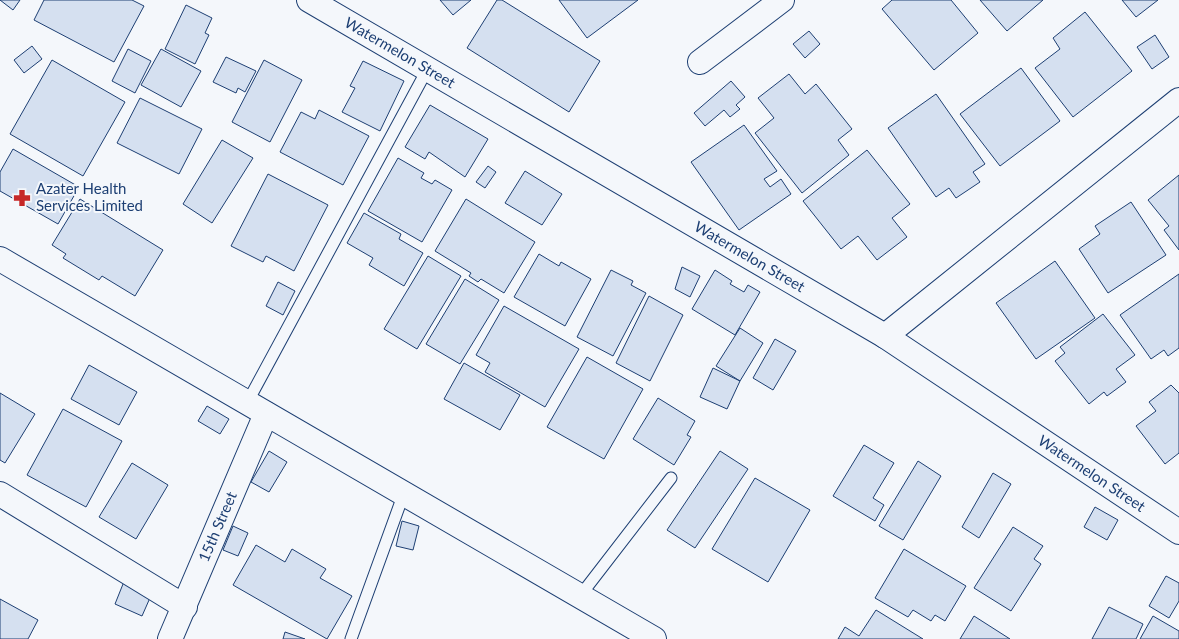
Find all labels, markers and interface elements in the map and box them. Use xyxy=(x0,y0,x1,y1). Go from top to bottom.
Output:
street label: Watermelon Street xyxy=(342,13,459,92)
place label: Azater Health Services Limited xyxy=(36,179,143,214)
pharmacy icon: Azater Health Services Limited xyxy=(12,188,32,208)
street label: Watermelon Street xyxy=(692,217,809,296)
street label: Watermelon Street xyxy=(1035,431,1149,515)
street label: 15th Street xyxy=(194,488,240,564)

